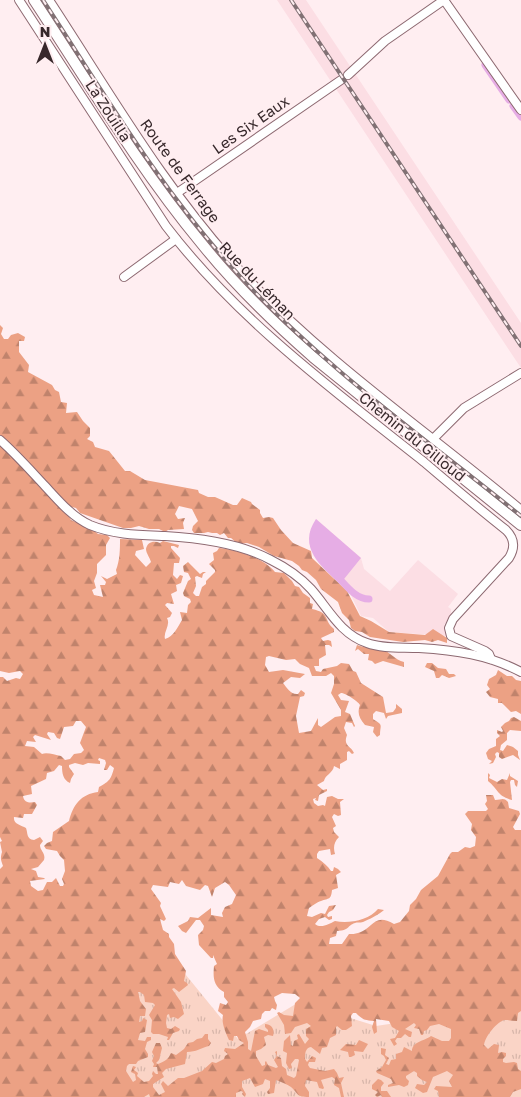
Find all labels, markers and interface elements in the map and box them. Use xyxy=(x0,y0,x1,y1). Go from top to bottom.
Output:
north arrow xyxy=(20,20,70,70)
text: N xyxy=(40,23,50,40)
street label: La Zouilla xyxy=(82,76,135,145)
street label: Les Six Eaux xyxy=(209,91,292,157)
street label: Route de Ferrage xyxy=(137,115,225,226)
street label: Rue du Léman xyxy=(216,238,299,323)
street label: Chemin du Gilloud xyxy=(356,388,470,485)

